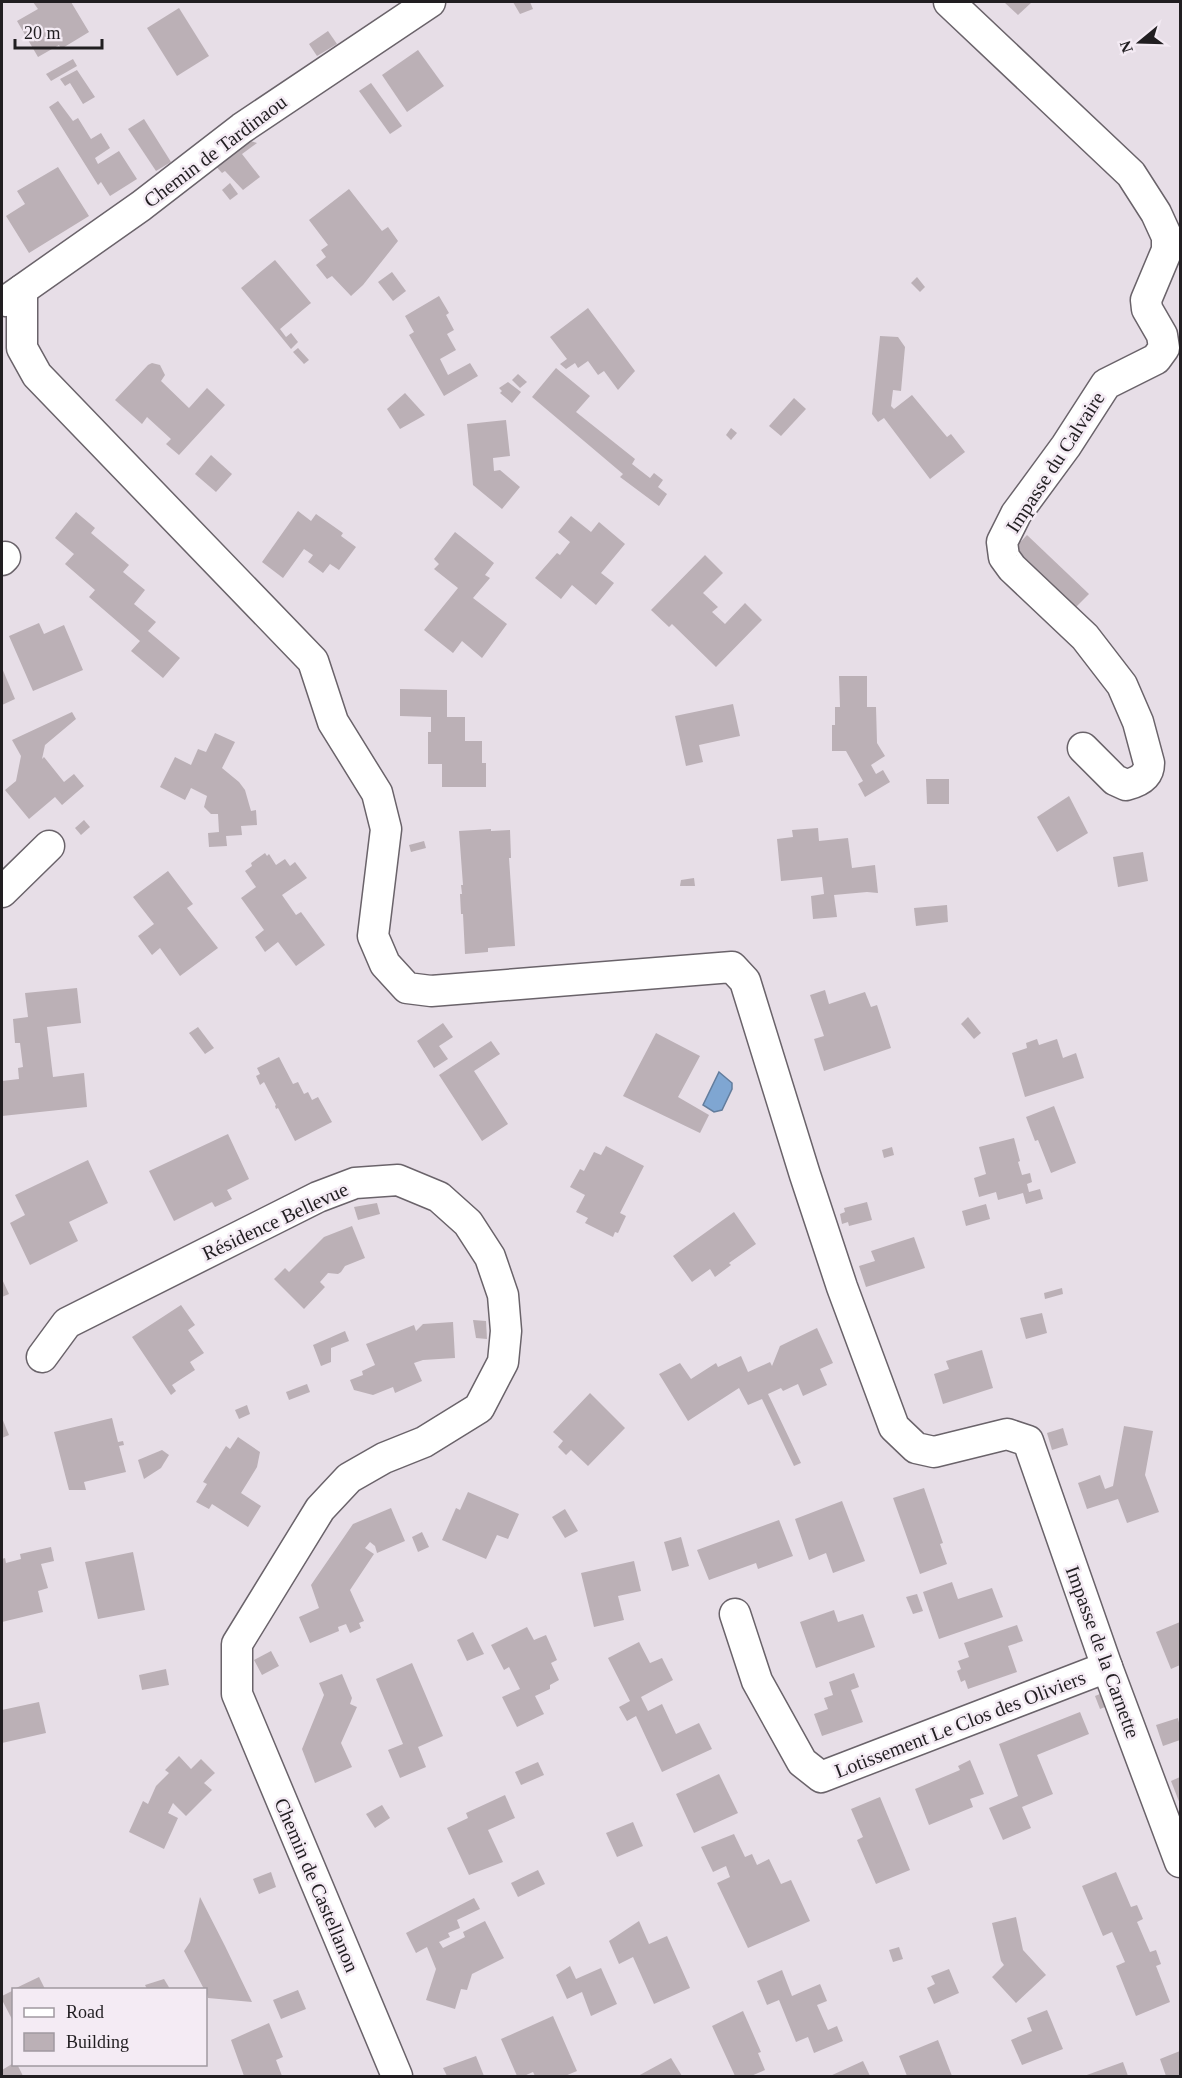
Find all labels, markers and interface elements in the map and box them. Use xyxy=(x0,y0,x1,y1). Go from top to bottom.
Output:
scale bar xyxy=(15,12,102,50)
north arrow xyxy=(1110,12,1170,72)
text: 20 m xyxy=(24,23,61,43)
text: N xyxy=(1116,38,1136,55)
street label: Chemin de Tardinaou xyxy=(139,90,291,212)
street label: Impasse du Calvaire xyxy=(1001,387,1110,537)
street label: Résidence Bellevue xyxy=(199,1178,351,1264)
street label: Impasse de la Carnette xyxy=(1061,1563,1144,1742)
street label: Lotissement Le Clos des Oliviers xyxy=(832,1666,1089,1782)
street label: Chemin de Castellanon xyxy=(270,1795,364,1975)
legend xyxy=(12,1988,207,2066)
text: Road xyxy=(66,2002,104,2022)
text: Building xyxy=(66,2032,129,2052)

